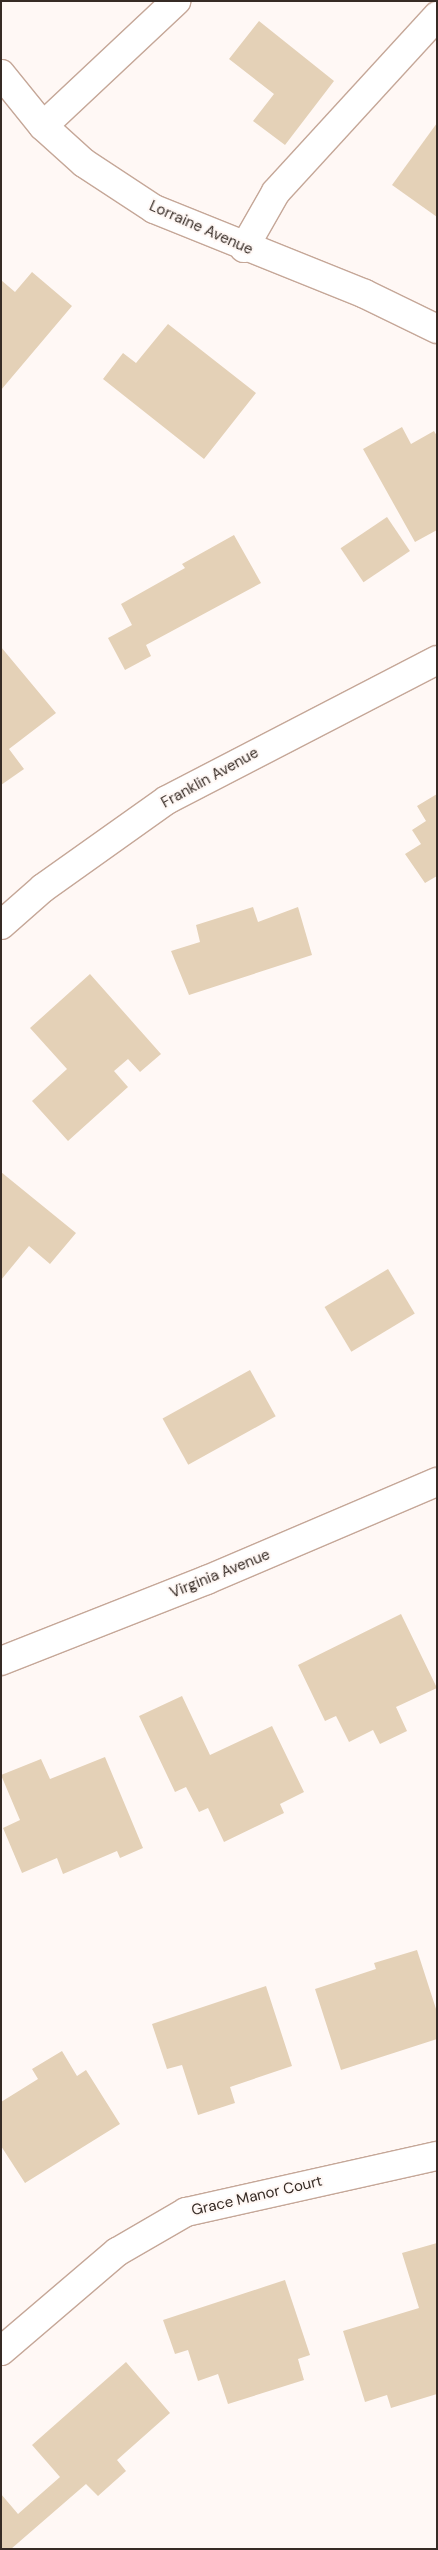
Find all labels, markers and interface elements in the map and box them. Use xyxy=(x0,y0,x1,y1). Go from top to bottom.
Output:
street label: Lorraine Avenue xyxy=(146,197,256,259)
street label: Franklin Avenue xyxy=(158,744,262,812)
street label: Virginia Avenue xyxy=(167,1546,273,1602)
street label: Grace Manor Court xyxy=(190,2172,324,2220)

